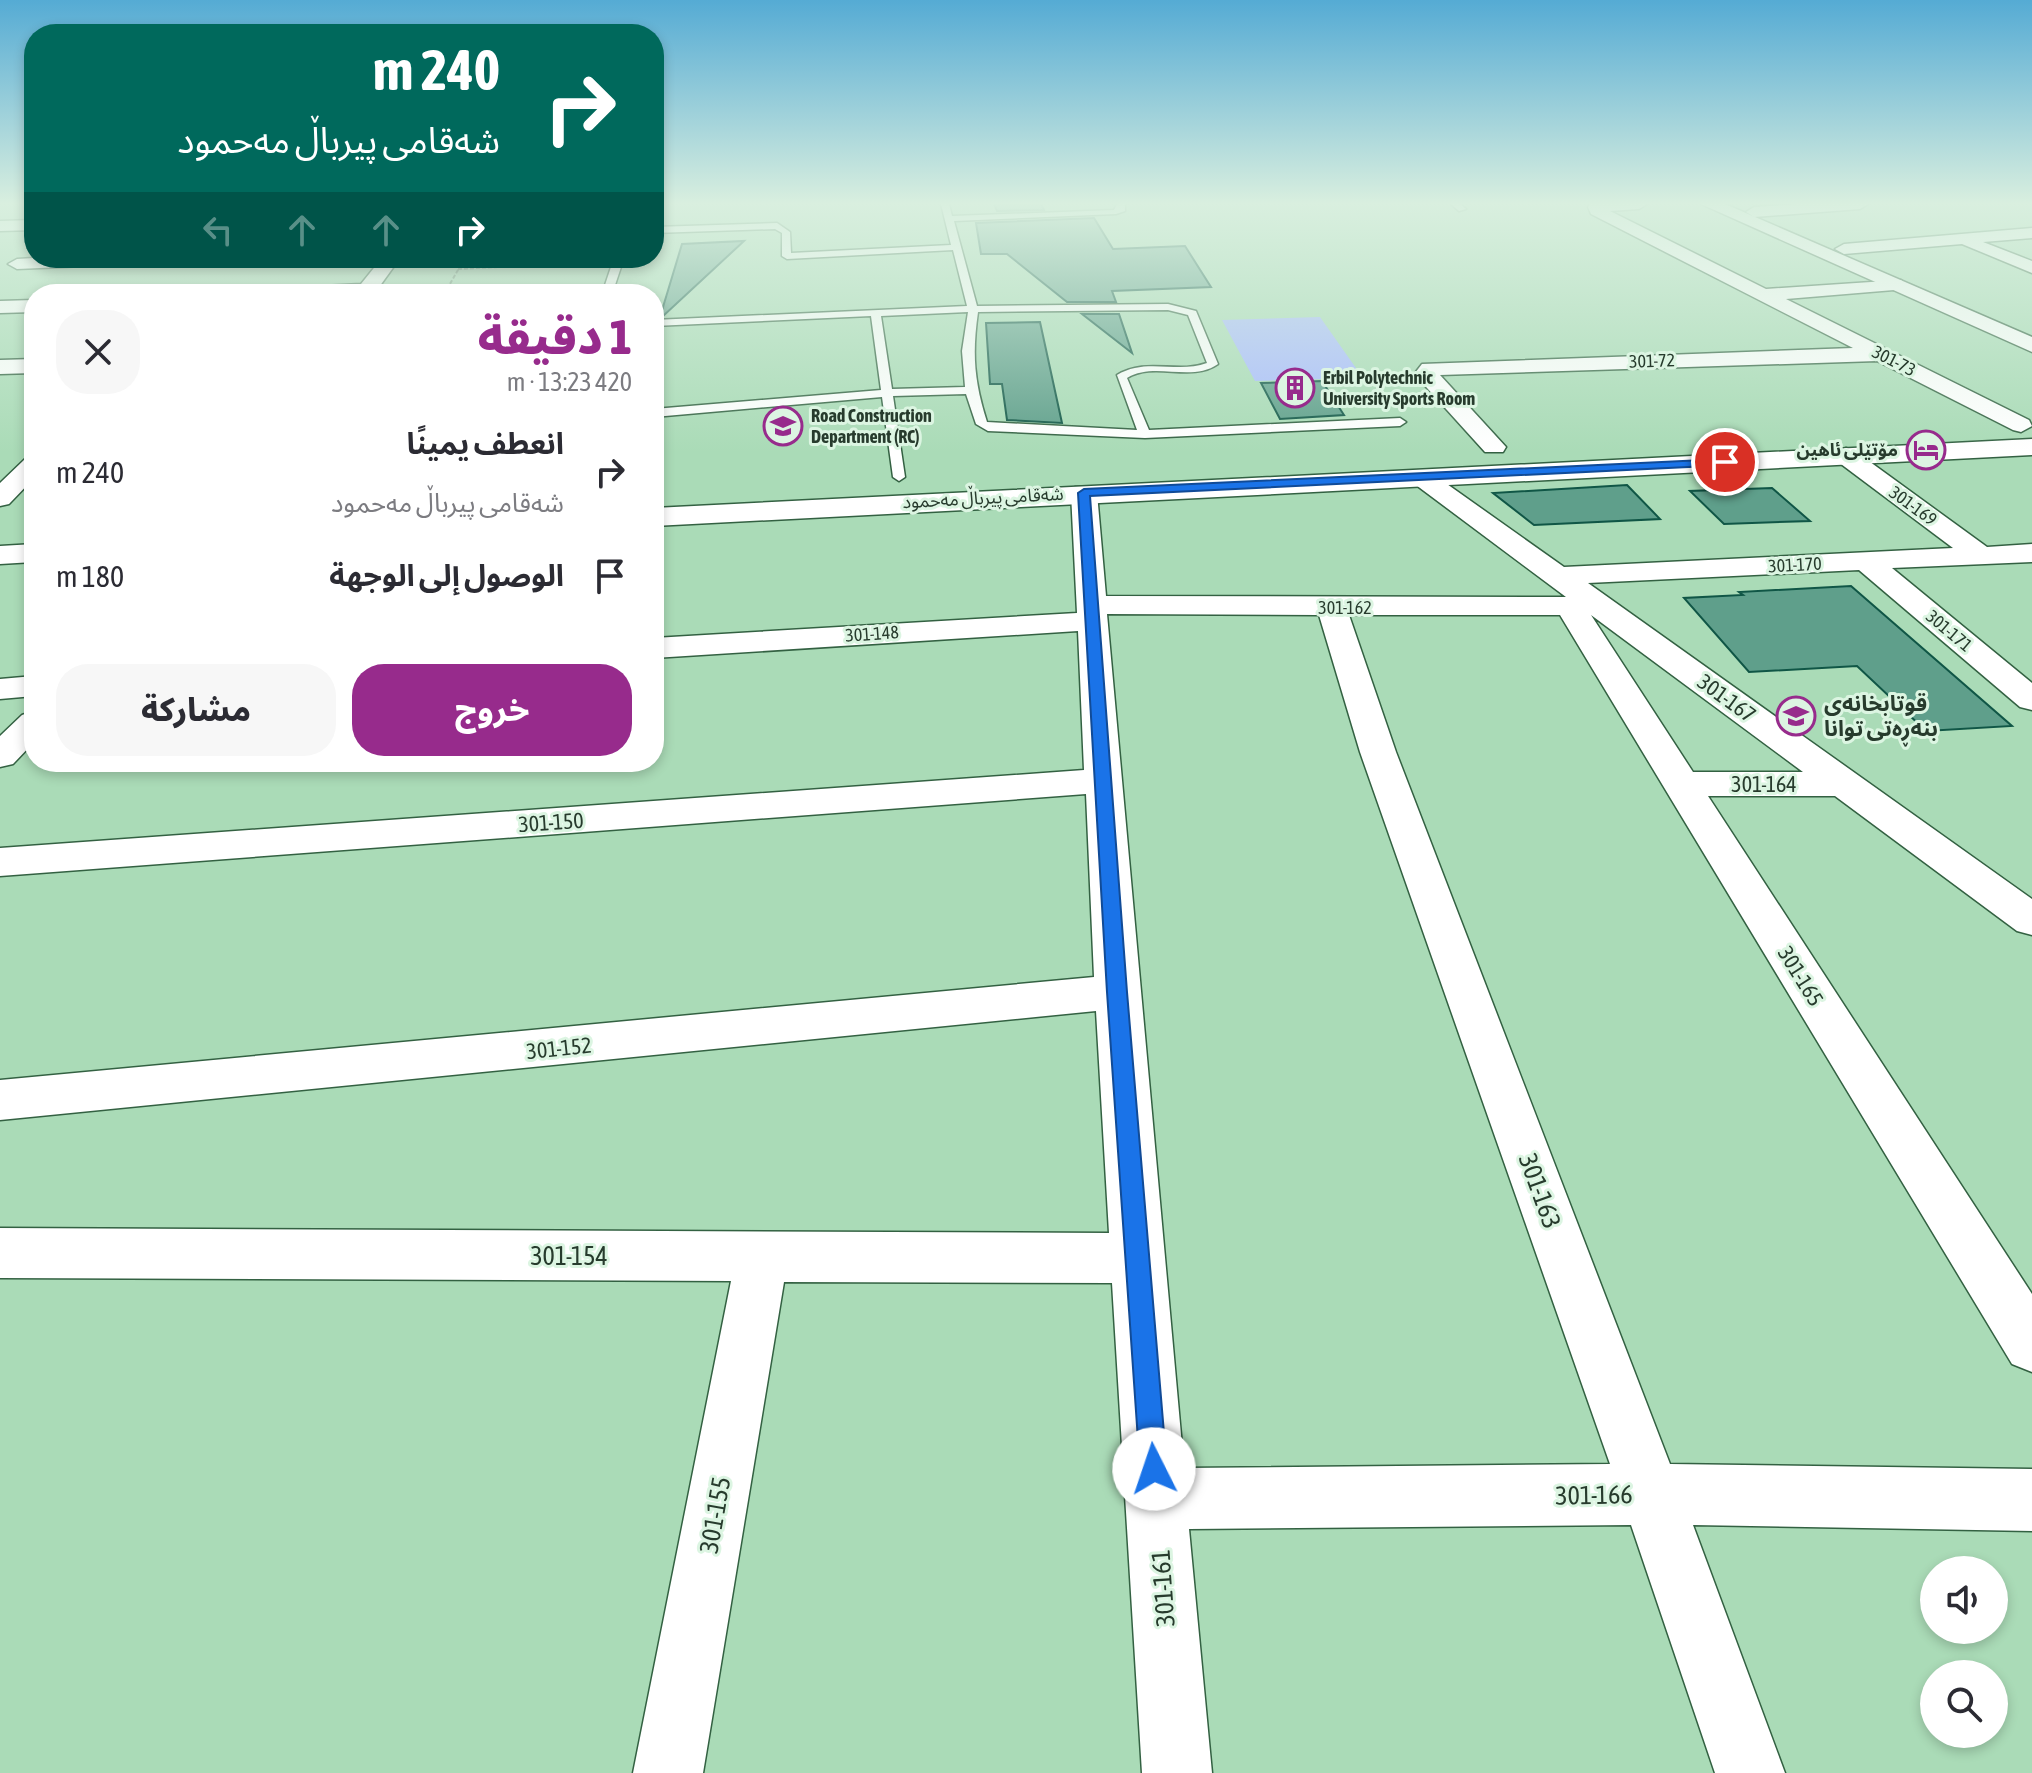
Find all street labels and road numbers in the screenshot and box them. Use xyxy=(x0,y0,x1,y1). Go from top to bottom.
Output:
street label: 301-73 xyxy=(1869,341,1919,380)
street label: 301-72 xyxy=(1629,349,1675,372)
street label: شەقامی پیرباڵ مەحمود xyxy=(902,481,1064,513)
street label: 301-169 xyxy=(1885,481,1941,530)
street label: 301-170 xyxy=(1768,553,1822,576)
street label: 301-162 xyxy=(1318,597,1372,618)
street label: 301-171 xyxy=(1922,605,1977,656)
street label: 301-148 xyxy=(845,621,899,646)
street label: 301-167 xyxy=(1693,668,1761,728)
street label: 301-164 xyxy=(1731,771,1797,797)
street label: 301-150 xyxy=(518,807,584,837)
street label: 301-165 xyxy=(1773,941,1829,1011)
street label: 301-152 xyxy=(525,1032,593,1064)
street label: 301-163 xyxy=(1513,1150,1567,1232)
street label: 301-154 xyxy=(530,1241,608,1271)
street label: 301-155 xyxy=(694,1474,736,1556)
street label: 301-166 xyxy=(1555,1479,1633,1511)
street label: 301-161 xyxy=(1145,1548,1181,1628)

